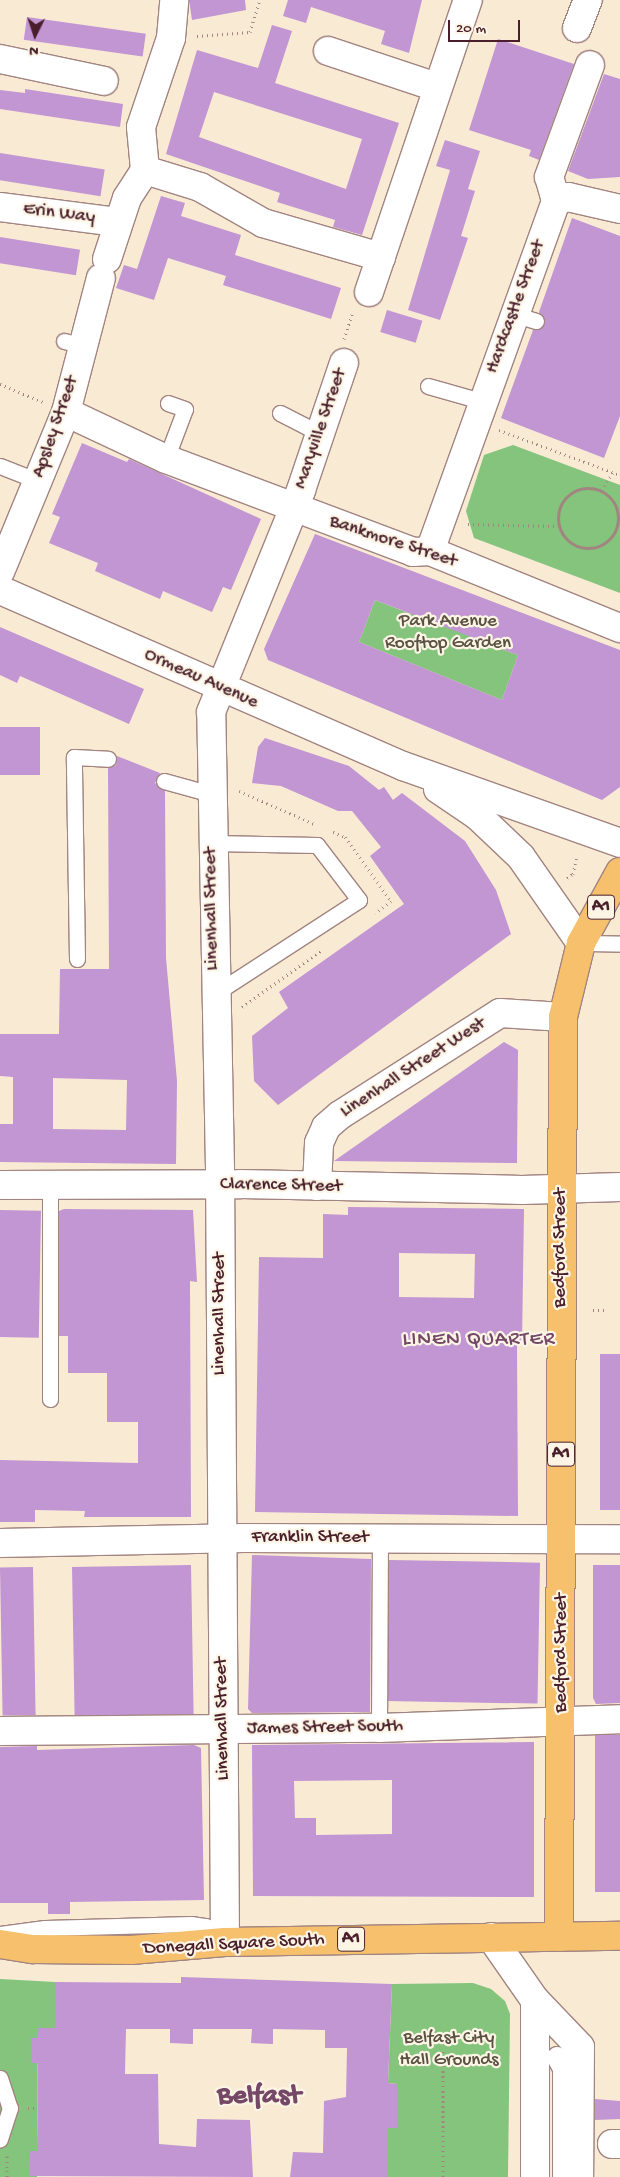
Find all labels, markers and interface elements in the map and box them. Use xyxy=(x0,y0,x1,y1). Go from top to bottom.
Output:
north arrow xyxy=(10,10,60,60)
scale bar xyxy=(450,10,522,42)
text: 20 m xyxy=(456,20,486,38)
text: N xyxy=(29,42,39,59)
street label: Erin Way xyxy=(22,198,96,230)
street label: Hardcastle Street xyxy=(481,237,551,377)
street label: Maryville Street xyxy=(290,366,352,492)
street label: Apsley Street xyxy=(28,373,84,481)
street label: Bankmore Street xyxy=(326,511,460,573)
park label: Park Avenue Rooftop Garden xyxy=(385,611,511,655)
street label: Ormeau Avenue xyxy=(140,644,262,714)
street label: Linenhall Street xyxy=(200,847,224,971)
road number: A1 xyxy=(586,892,616,922)
street label: Linenhall Street West xyxy=(336,1013,490,1123)
street label: Clarence Street xyxy=(220,1174,342,1198)
street label: Bedford Street xyxy=(550,1188,572,1308)
street label: Linenhall Street xyxy=(209,1252,231,1376)
district label: LINEN QUARTER xyxy=(401,1328,557,1354)
road number: A1 xyxy=(546,1438,576,1470)
street label: Franklin Street xyxy=(252,1527,368,1549)
street label: Bedford Street xyxy=(551,1593,573,1713)
street label: Linenhall Street xyxy=(211,1657,235,1781)
street label: James Street South xyxy=(247,1715,403,1741)
road number: A1 xyxy=(336,1924,366,1955)
street label: Donegall Square South xyxy=(143,1929,325,1961)
park label: Belfast City Hall Grounds xyxy=(400,2028,498,2072)
district label: Belfast xyxy=(217,2081,301,2115)

